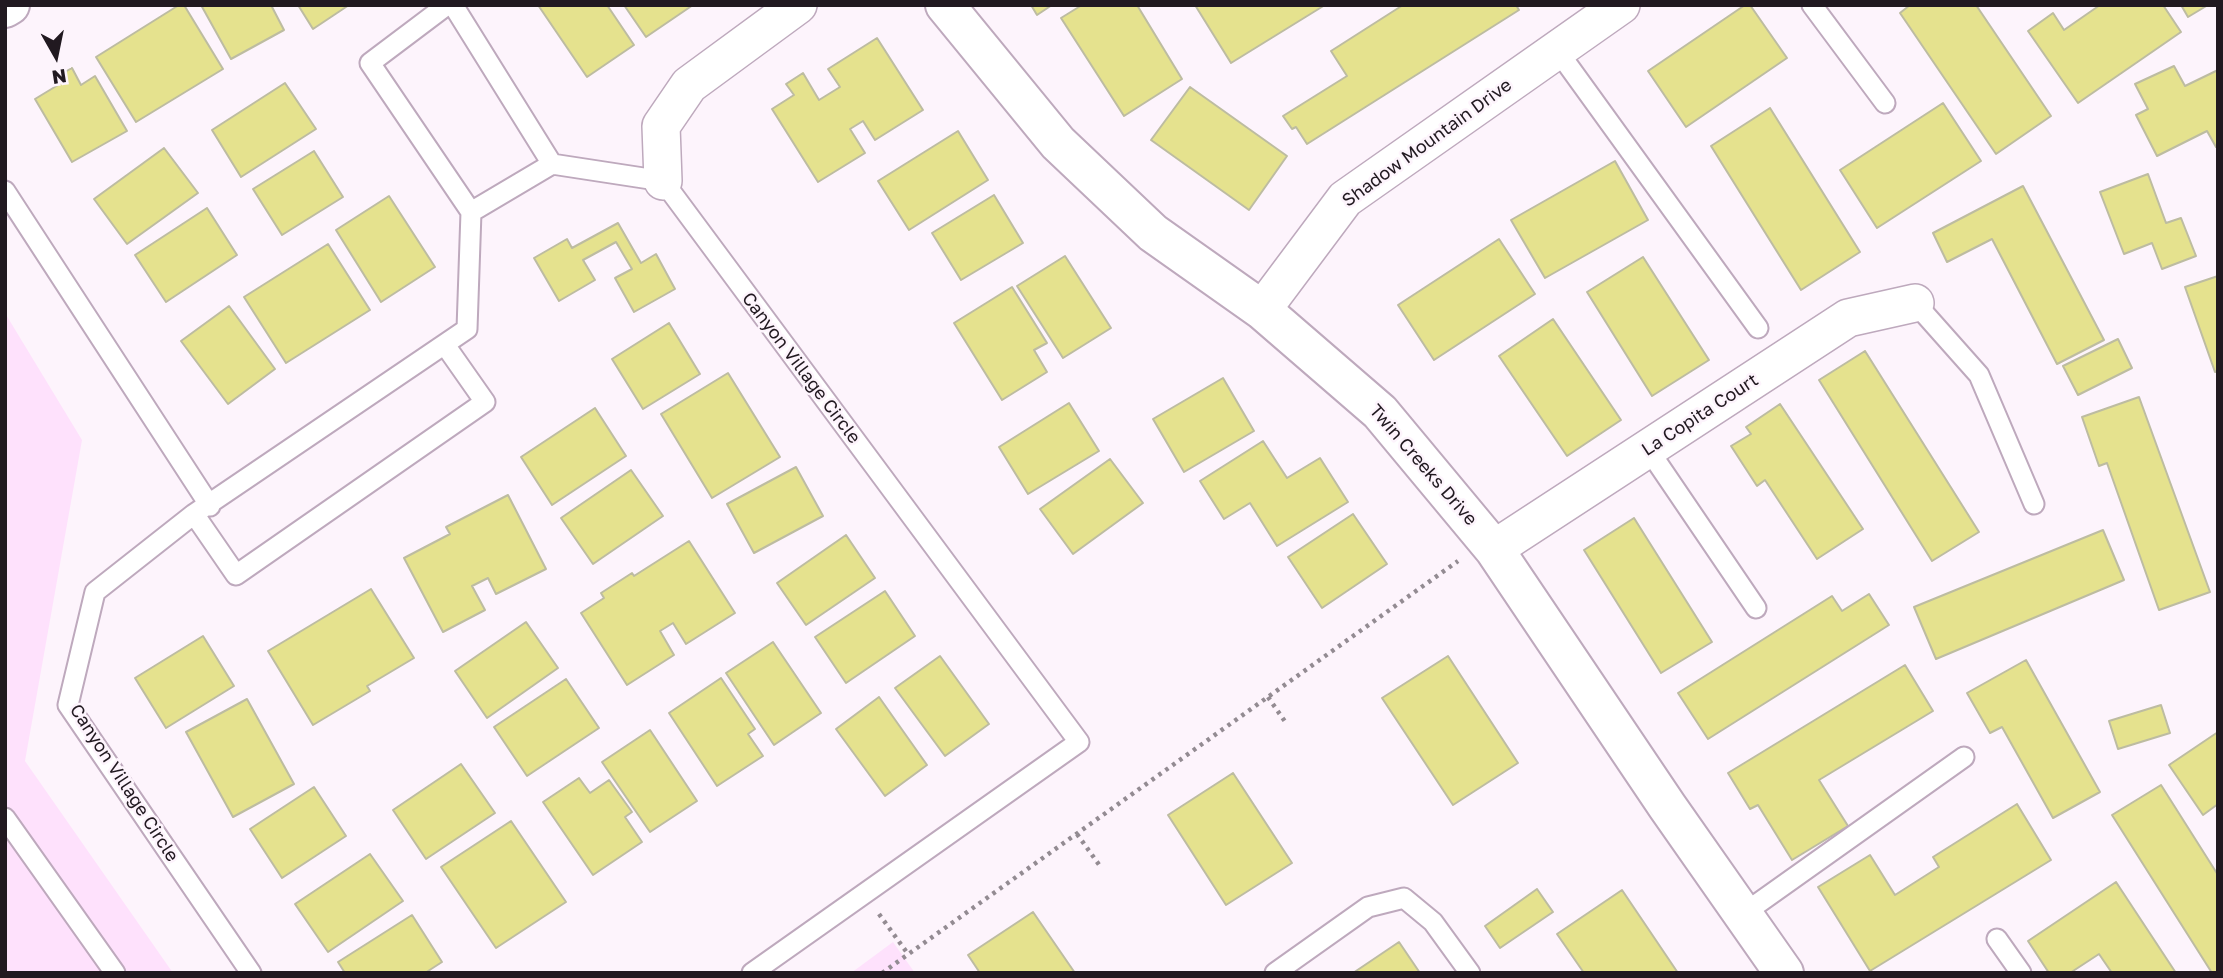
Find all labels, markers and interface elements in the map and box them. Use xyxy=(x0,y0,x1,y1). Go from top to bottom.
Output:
north arrow xyxy=(21,21,91,91)
text: N xyxy=(50,65,68,90)
street label: Shadow Mountain Drive xyxy=(1338,74,1516,212)
street label: Canyon Village Circle xyxy=(737,288,865,448)
street label: La Copita Court xyxy=(1638,369,1762,461)
street label: Twin Creeks Drive xyxy=(1365,400,1481,530)
street label: Canyon Village Circle xyxy=(65,700,183,866)

